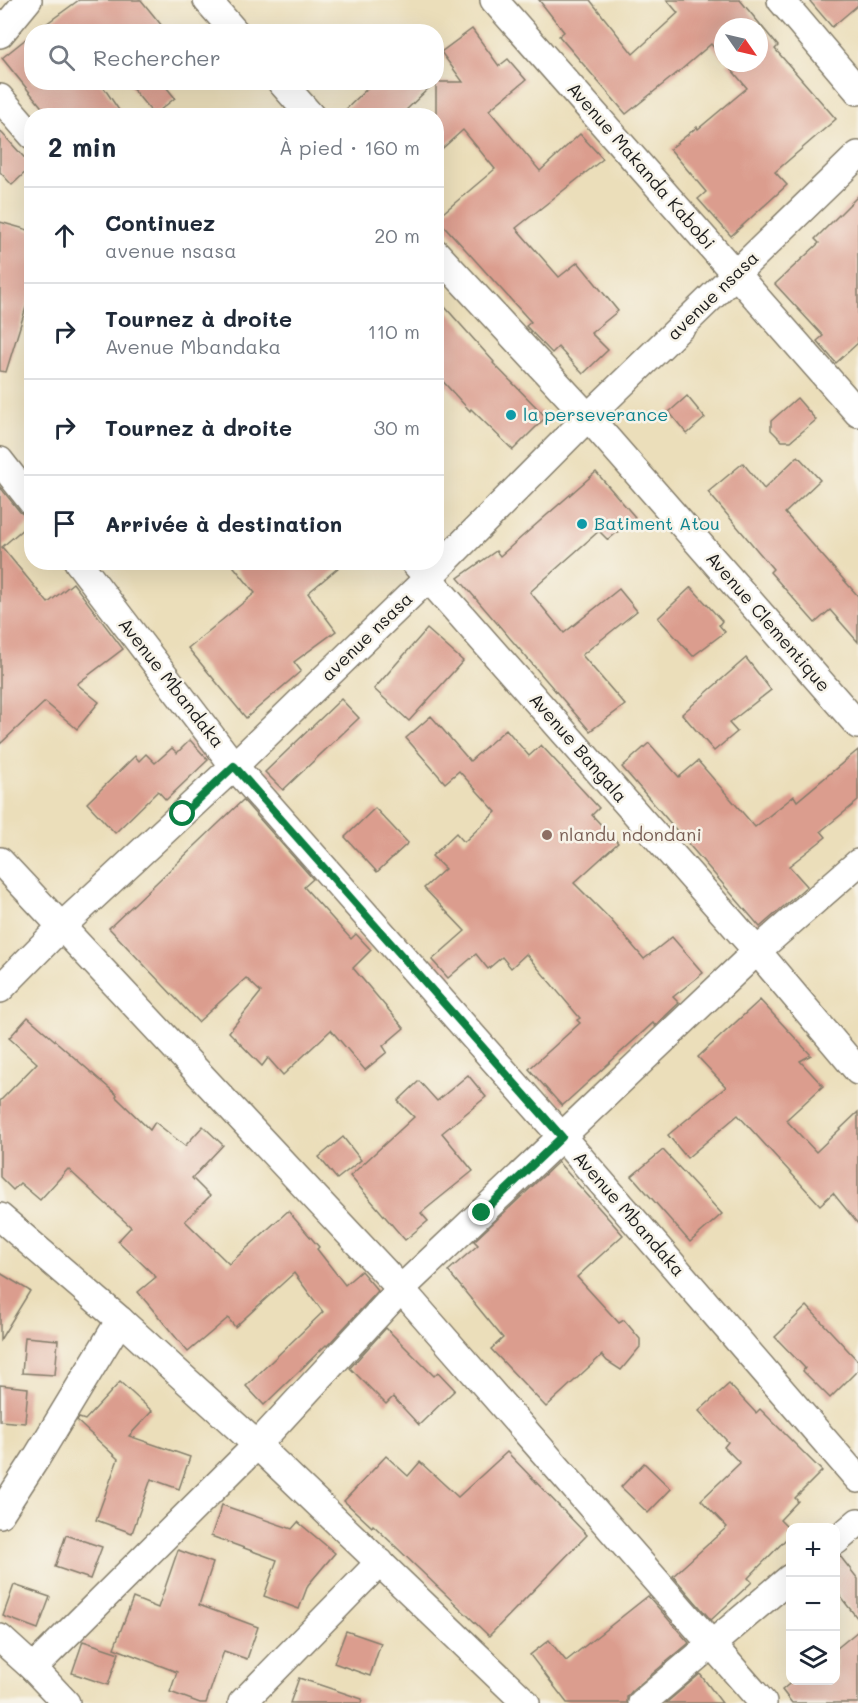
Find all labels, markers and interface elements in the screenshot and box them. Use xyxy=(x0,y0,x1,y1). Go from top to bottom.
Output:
north arrow xyxy=(714,18,768,72)
search box xyxy=(24,24,444,90)
icon: search xyxy=(45,41,78,74)
text: Rechercher xyxy=(93,43,221,72)
street label: Avenue Makanda Kabobi xyxy=(563,77,721,254)
text: 2 min xyxy=(48,130,116,164)
text: À pied · 160 m xyxy=(279,134,420,160)
text: Continuez xyxy=(105,208,215,237)
icon: ahead xyxy=(48,219,81,252)
text: 20 m xyxy=(374,222,420,248)
text: avenue nsasa xyxy=(105,237,237,263)
street label: avenue nsasa xyxy=(661,245,763,345)
text: Tournez à droite xyxy=(105,304,292,333)
icon: right xyxy=(48,315,81,348)
text: 110 m xyxy=(367,318,420,344)
text: Avenue Mbandaka xyxy=(105,333,281,359)
place label: la perseverance xyxy=(523,402,668,426)
marker: la perseverance xyxy=(504,408,518,422)
icon: right xyxy=(48,411,81,444)
text: Tournez à droite xyxy=(105,413,292,442)
text: 30 m xyxy=(374,414,420,440)
icon: arrive xyxy=(48,507,81,540)
text: Arrivée à destination xyxy=(105,509,342,538)
place label: Batiment Atou xyxy=(594,511,720,535)
marker: Batiment Atou xyxy=(575,517,589,531)
street label: Avenue Clementique xyxy=(701,546,836,696)
street label: avenue nsasa xyxy=(315,586,417,686)
street label: Avenue Mbandaka xyxy=(114,613,230,752)
street label: Avenue Bangala xyxy=(524,687,633,807)
route start xyxy=(169,800,195,826)
place label: nlandu ndondani xyxy=(559,822,702,846)
marker: nlandu ndondani xyxy=(540,828,554,842)
street label: Avenue Mbandaka xyxy=(569,1146,691,1281)
route end xyxy=(468,1199,494,1225)
map controls xyxy=(786,1523,840,1685)
button: + xyxy=(786,1523,840,1577)
button: − xyxy=(786,1577,840,1631)
button: layers xyxy=(786,1631,840,1685)

